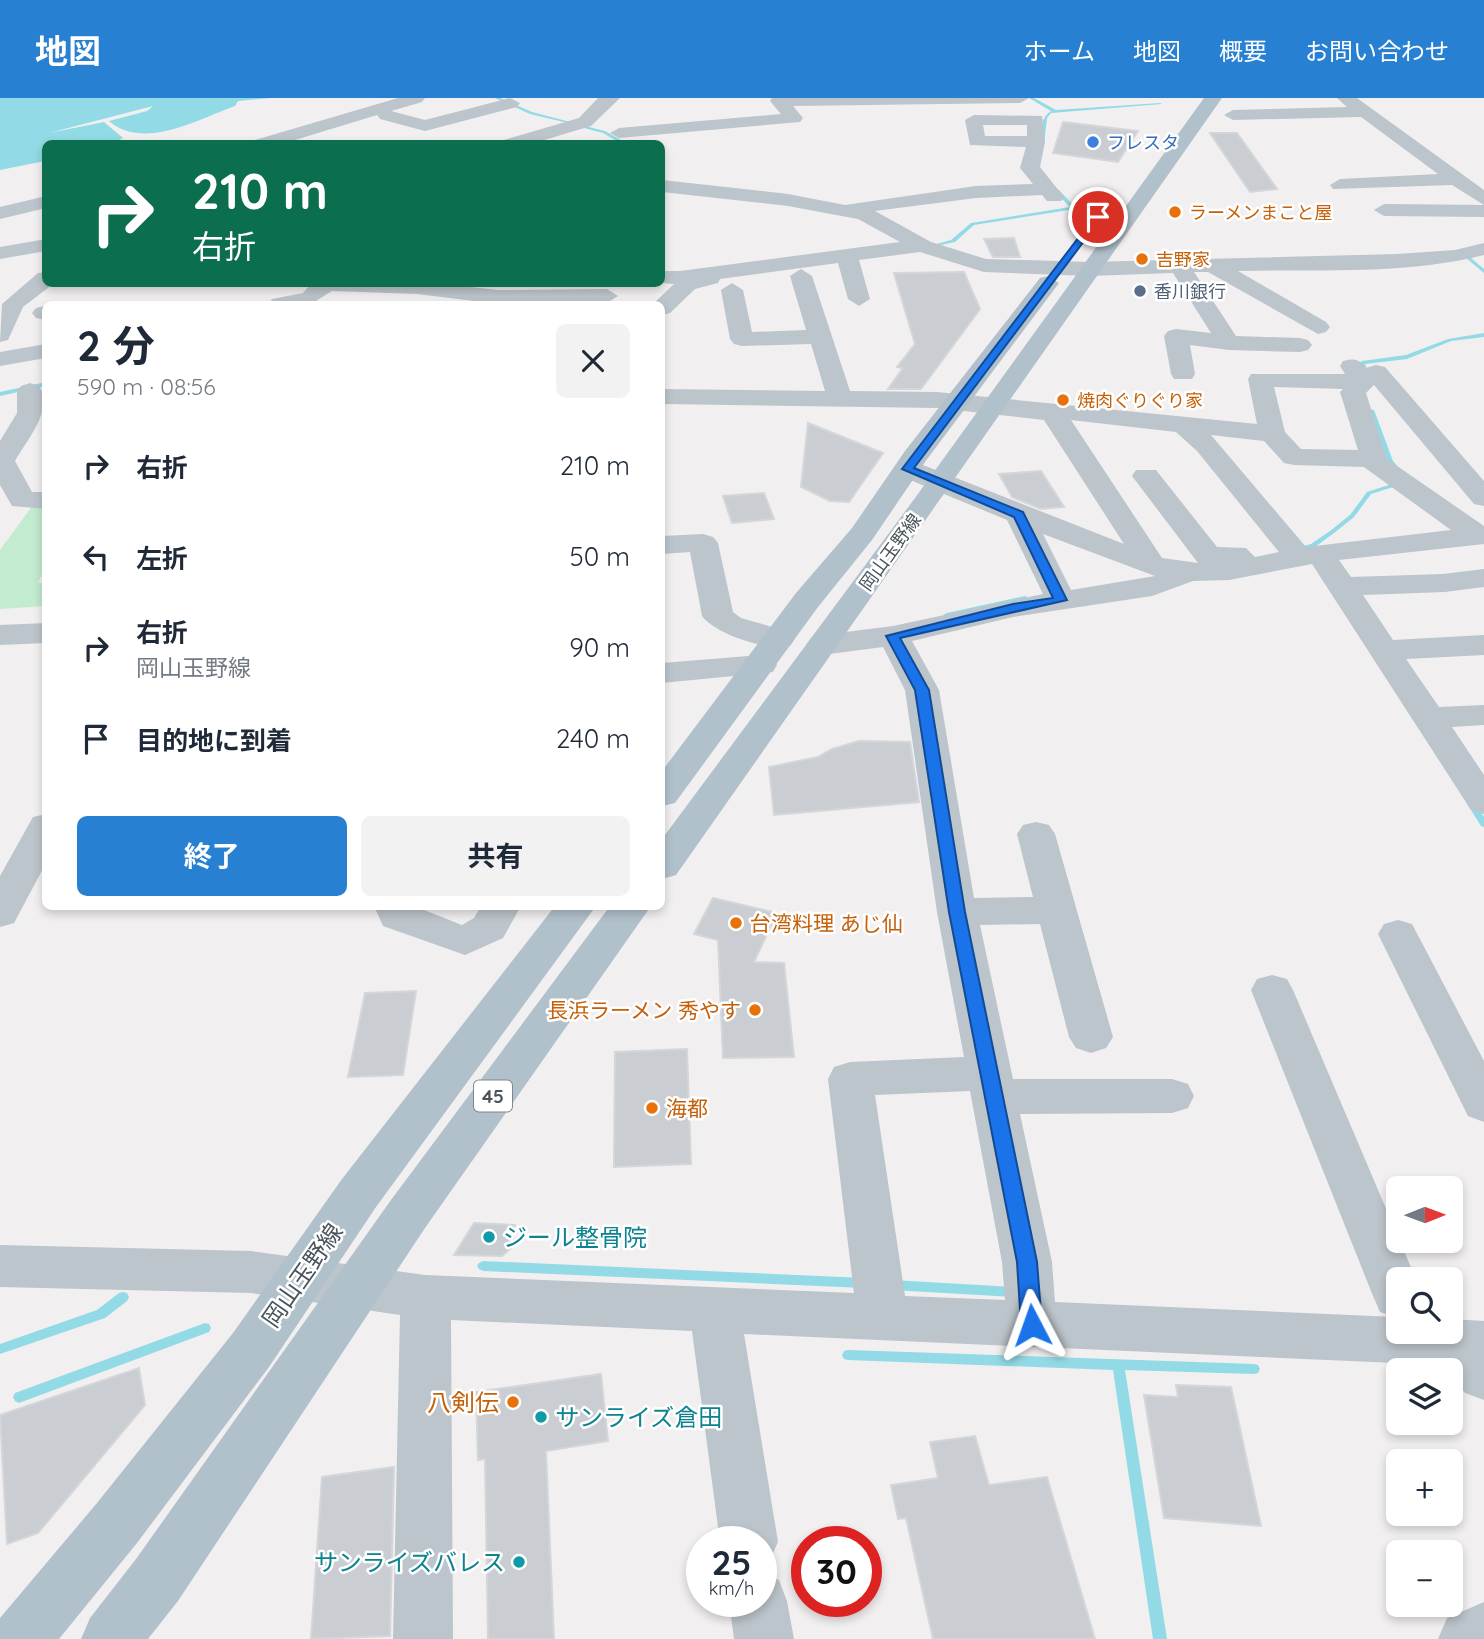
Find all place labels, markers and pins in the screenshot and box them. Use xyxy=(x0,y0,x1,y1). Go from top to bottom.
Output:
place label: フレスタ xyxy=(1107,131,1179,154)
marker: フレスタ xyxy=(1085,134,1101,150)
pin xyxy=(1068,187,1128,247)
place label: ラーメンまこと屋 xyxy=(1189,201,1332,224)
marker: ラーメンまこと屋 xyxy=(1167,204,1183,220)
place label: 吉野家 xyxy=(1156,248,1210,271)
marker: 吉野家 xyxy=(1134,251,1150,267)
place label: 香川銀行 xyxy=(1154,280,1226,303)
marker: 香川銀行 xyxy=(1132,283,1148,299)
place label: 焼肉ぐりぐり家 xyxy=(1077,389,1203,412)
marker: 焼肉ぐりぐり家 xyxy=(1055,392,1071,408)
place label: 台湾料理 あじ仙 xyxy=(750,910,903,936)
marker: 台湾料理 あじ仙 xyxy=(728,915,744,931)
place label: 長浜ラーメン 秀やす xyxy=(547,997,741,1023)
marker: 長浜ラーメン 秀やす xyxy=(747,1002,763,1018)
place label: 海都 xyxy=(666,1095,708,1121)
marker: 海都 xyxy=(644,1100,660,1116)
place label: ジール整骨院 xyxy=(503,1222,647,1252)
marker: ジール整骨院 xyxy=(481,1229,497,1245)
place label: 八剣伝 xyxy=(427,1387,499,1417)
marker: 八剣伝 xyxy=(505,1394,521,1410)
place label: サンライズ倉田 xyxy=(555,1402,722,1432)
marker: サンライズ倉田 xyxy=(533,1409,549,1425)
place label: サンライズバレス xyxy=(314,1547,505,1577)
marker: サンライズバレス xyxy=(511,1554,527,1570)

